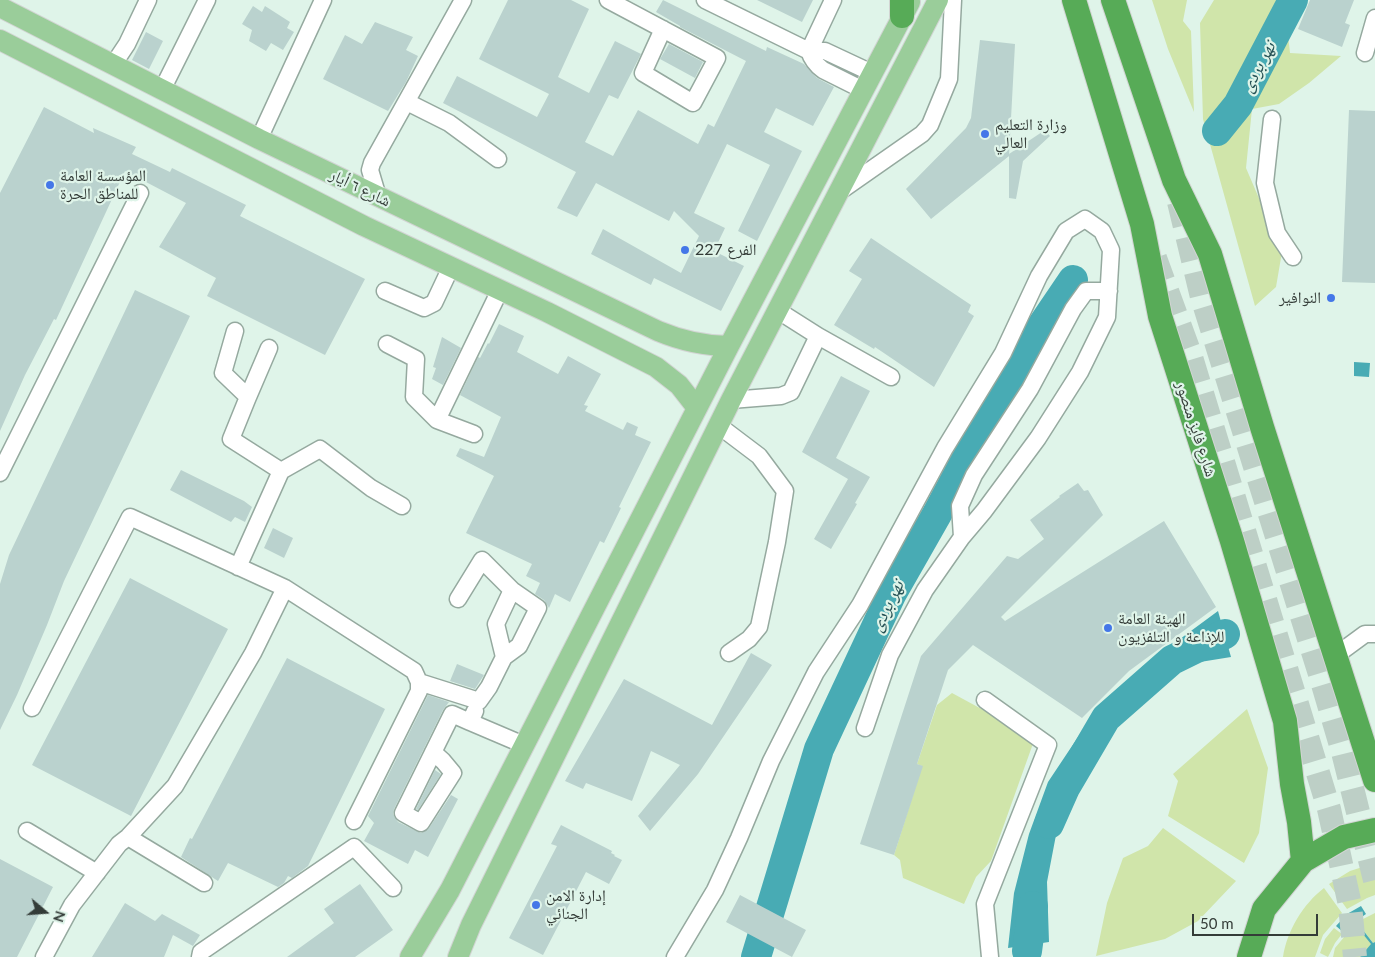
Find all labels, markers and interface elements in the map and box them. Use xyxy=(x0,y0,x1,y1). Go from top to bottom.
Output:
water label: نهر بردى xyxy=(1236,38,1280,96)
place label: وزارة التعليم العالي xyxy=(995,115,1067,153)
marker: وزارة التعليم العالي xyxy=(979,128,991,140)
street label: شارع ٦ أيار xyxy=(326,165,394,211)
place label: المؤسسة العامة للمناطق الحرة xyxy=(60,166,146,204)
marker: المؤسسة العامة للمناطق الحرة xyxy=(44,179,56,191)
place label: الفرع 227 xyxy=(695,240,756,260)
marker: الفرع 227 xyxy=(679,244,691,256)
place label: النوافير xyxy=(1279,288,1321,308)
marker: النوافير xyxy=(1325,292,1337,304)
street label: شارع فايز منصور xyxy=(1172,379,1220,479)
water label: نهر بردى xyxy=(865,577,909,635)
place label: الهيئة العامة للإذاعة و التلفزيون xyxy=(1118,609,1224,647)
marker: الهيئة العامة للإذاعة و التلفزيون xyxy=(1102,622,1114,634)
place label: إدارة الامن الجنائي xyxy=(546,886,606,924)
north arrow xyxy=(20,887,70,937)
marker: إدارة الامن الجنائي xyxy=(530,899,542,911)
scale bar xyxy=(1195,904,1321,936)
text: N xyxy=(50,909,69,925)
text: 50 m xyxy=(1200,914,1234,932)

